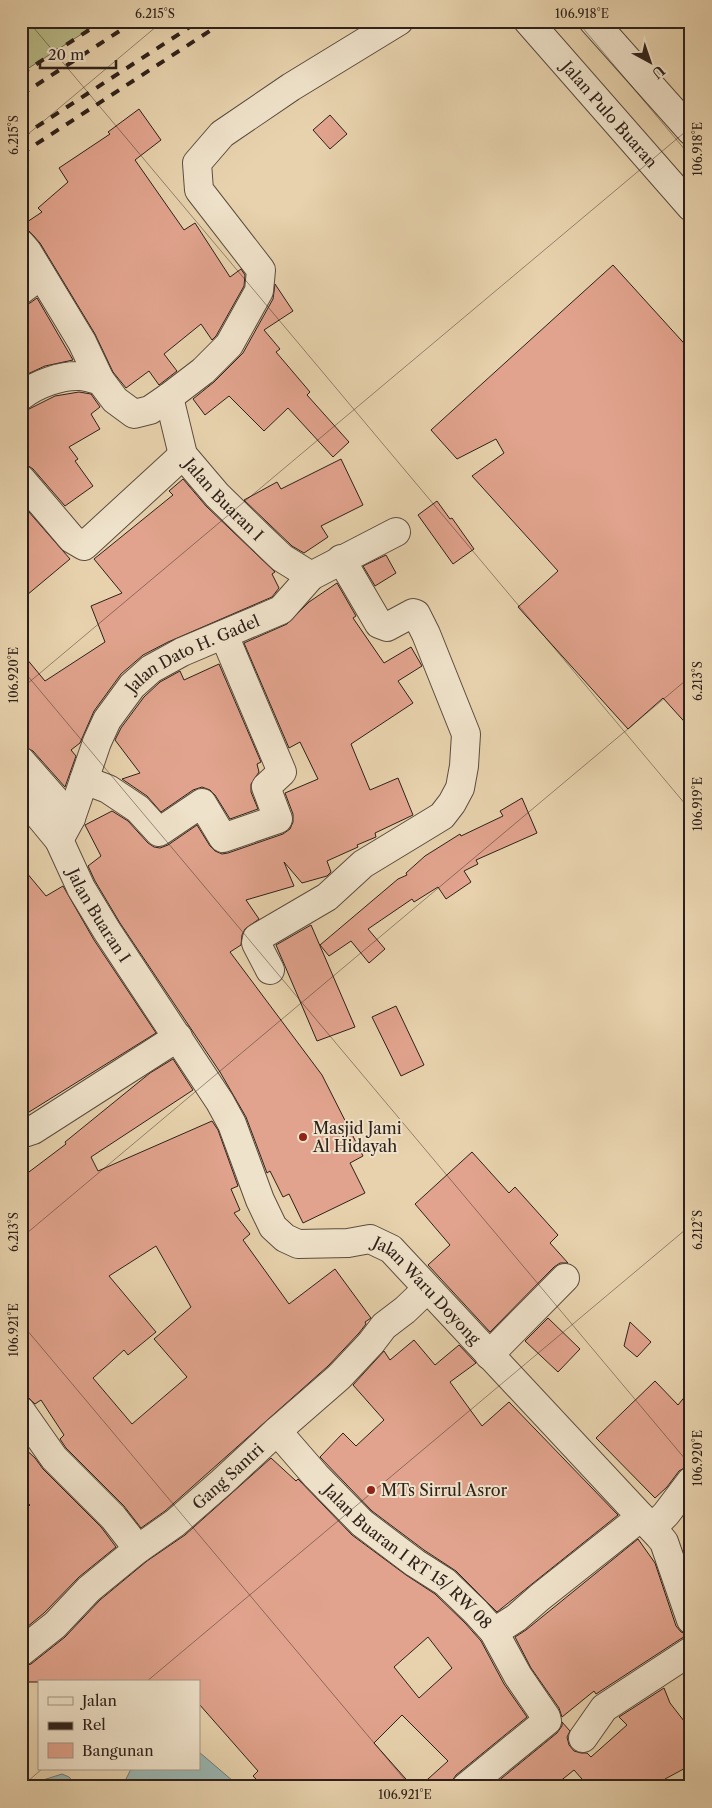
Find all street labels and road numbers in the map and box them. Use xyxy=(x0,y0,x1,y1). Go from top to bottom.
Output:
street label: Jalan Pulo Buaran xyxy=(556,55,662,172)
street label: Jalan Buaran I xyxy=(178,452,268,545)
street label: Jalan Dato H. Gadel xyxy=(119,610,263,699)
street label: Jalan Buaran I xyxy=(62,862,135,966)
street label: Jalan Waru Doyong xyxy=(367,1231,485,1349)
street label: Gang Santri xyxy=(188,1439,268,1514)
street label: Jalan Buaran I RT 15/ RW 08 xyxy=(317,1478,496,1633)

